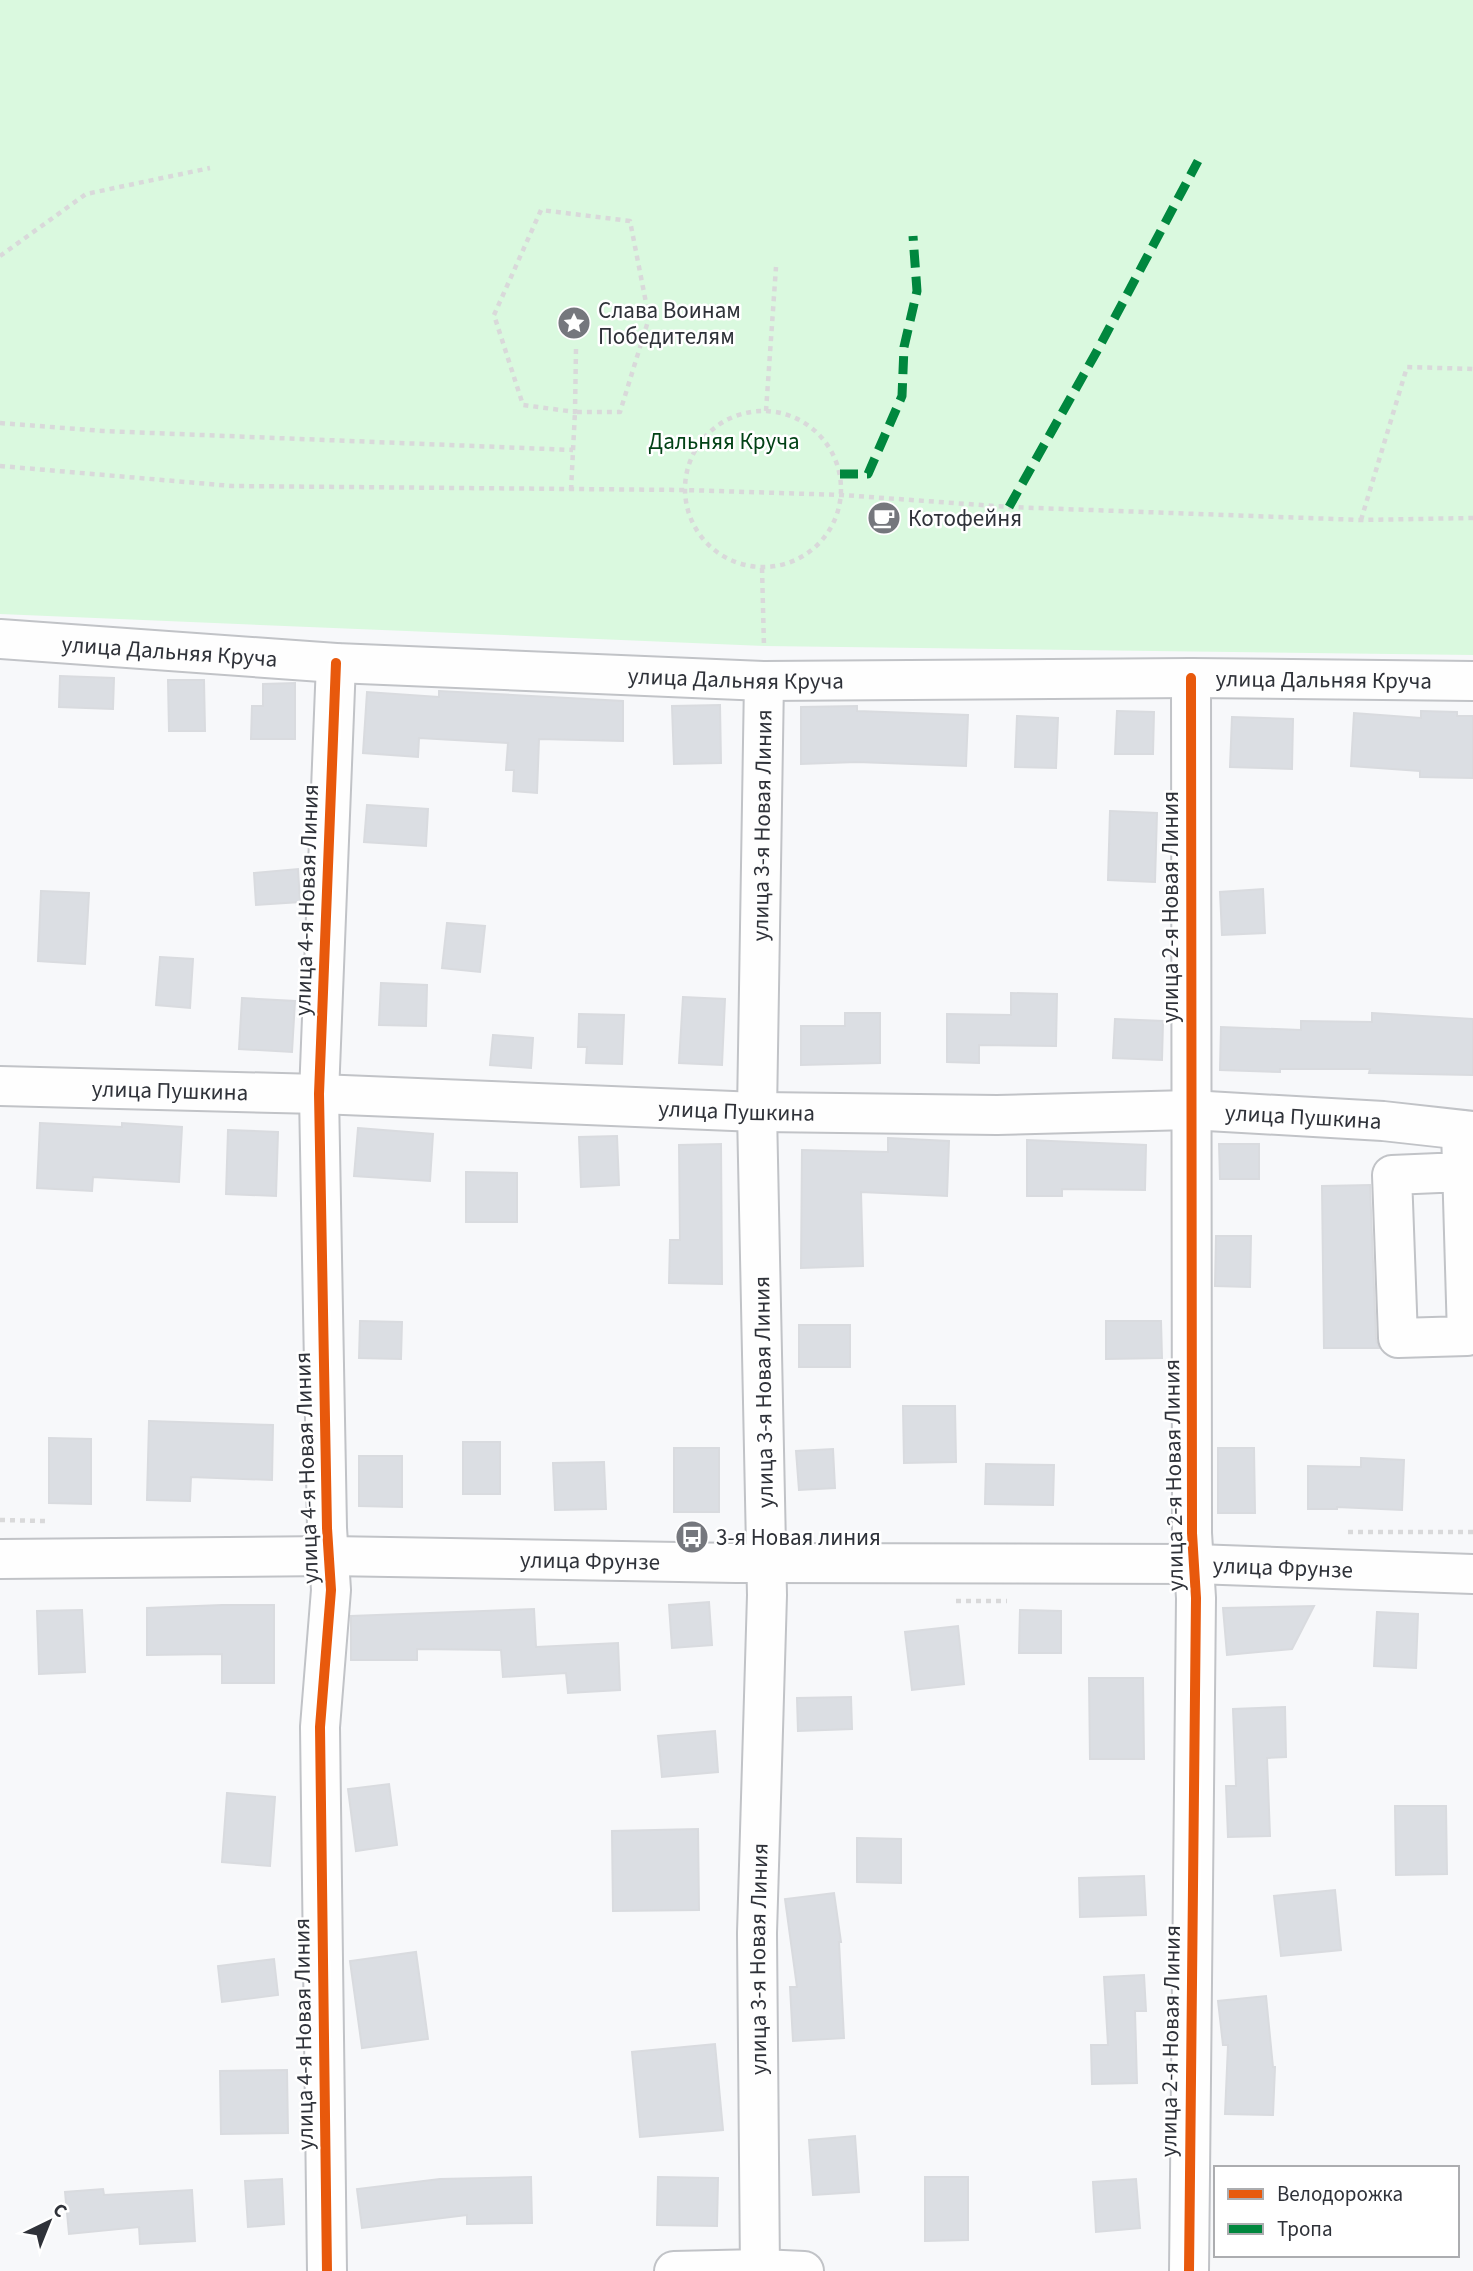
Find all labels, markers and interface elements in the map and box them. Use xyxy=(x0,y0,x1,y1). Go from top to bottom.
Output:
place label: Слава Воинам Победителям xyxy=(598,294,741,353)
place icon: Слава Воинам Победителям xyxy=(555,304,593,342)
park label: Дальняя Круча xyxy=(648,425,800,458)
cafe icon: Котофейня xyxy=(865,499,903,537)
place label: Котофейня xyxy=(908,502,1022,535)
street label: улица Дальняя Круча xyxy=(60,627,279,676)
street label: улица Дальняя Круча xyxy=(627,659,844,698)
street label: улица Дальняя Круча xyxy=(1215,662,1432,698)
street label: улица 3-я Новая Линия xyxy=(744,709,781,942)
street label: улица 4-я Новая Линия xyxy=(286,783,327,1017)
street label: улица 2-я Новая Линия xyxy=(1154,791,1187,1023)
street label: улица Пушкина xyxy=(91,1072,249,1109)
street label: улица Пушкина xyxy=(658,1092,815,1130)
street label: улица Пушкина xyxy=(1224,1096,1382,1138)
street label: улица 3-я Новая Линия xyxy=(745,1276,782,1508)
street label: улица 4-я Новая Линия xyxy=(286,1351,327,1585)
street label: улица 2-я Новая Линия xyxy=(1155,1359,1192,1591)
bus stop icon: 3-я Новая линия xyxy=(673,1518,711,1556)
place label: 3-я Новая линия xyxy=(716,1521,881,1554)
street label: улица Фрунзе xyxy=(520,1543,660,1579)
street label: улица Фрунзе xyxy=(1212,1549,1353,1587)
street label: улица 3-я Новая Линия xyxy=(741,1842,777,2075)
street label: улица 4-я Новая Линия xyxy=(285,1918,322,2150)
street label: улица 2-я Новая Линия xyxy=(1152,1925,1189,2157)
legend xyxy=(1214,2166,1459,2257)
text: Велодорожка xyxy=(1277,2179,1403,2209)
north arrow xyxy=(14,2187,84,2257)
text: С xyxy=(46,2197,73,2224)
text: Тропа xyxy=(1277,2214,1333,2244)

